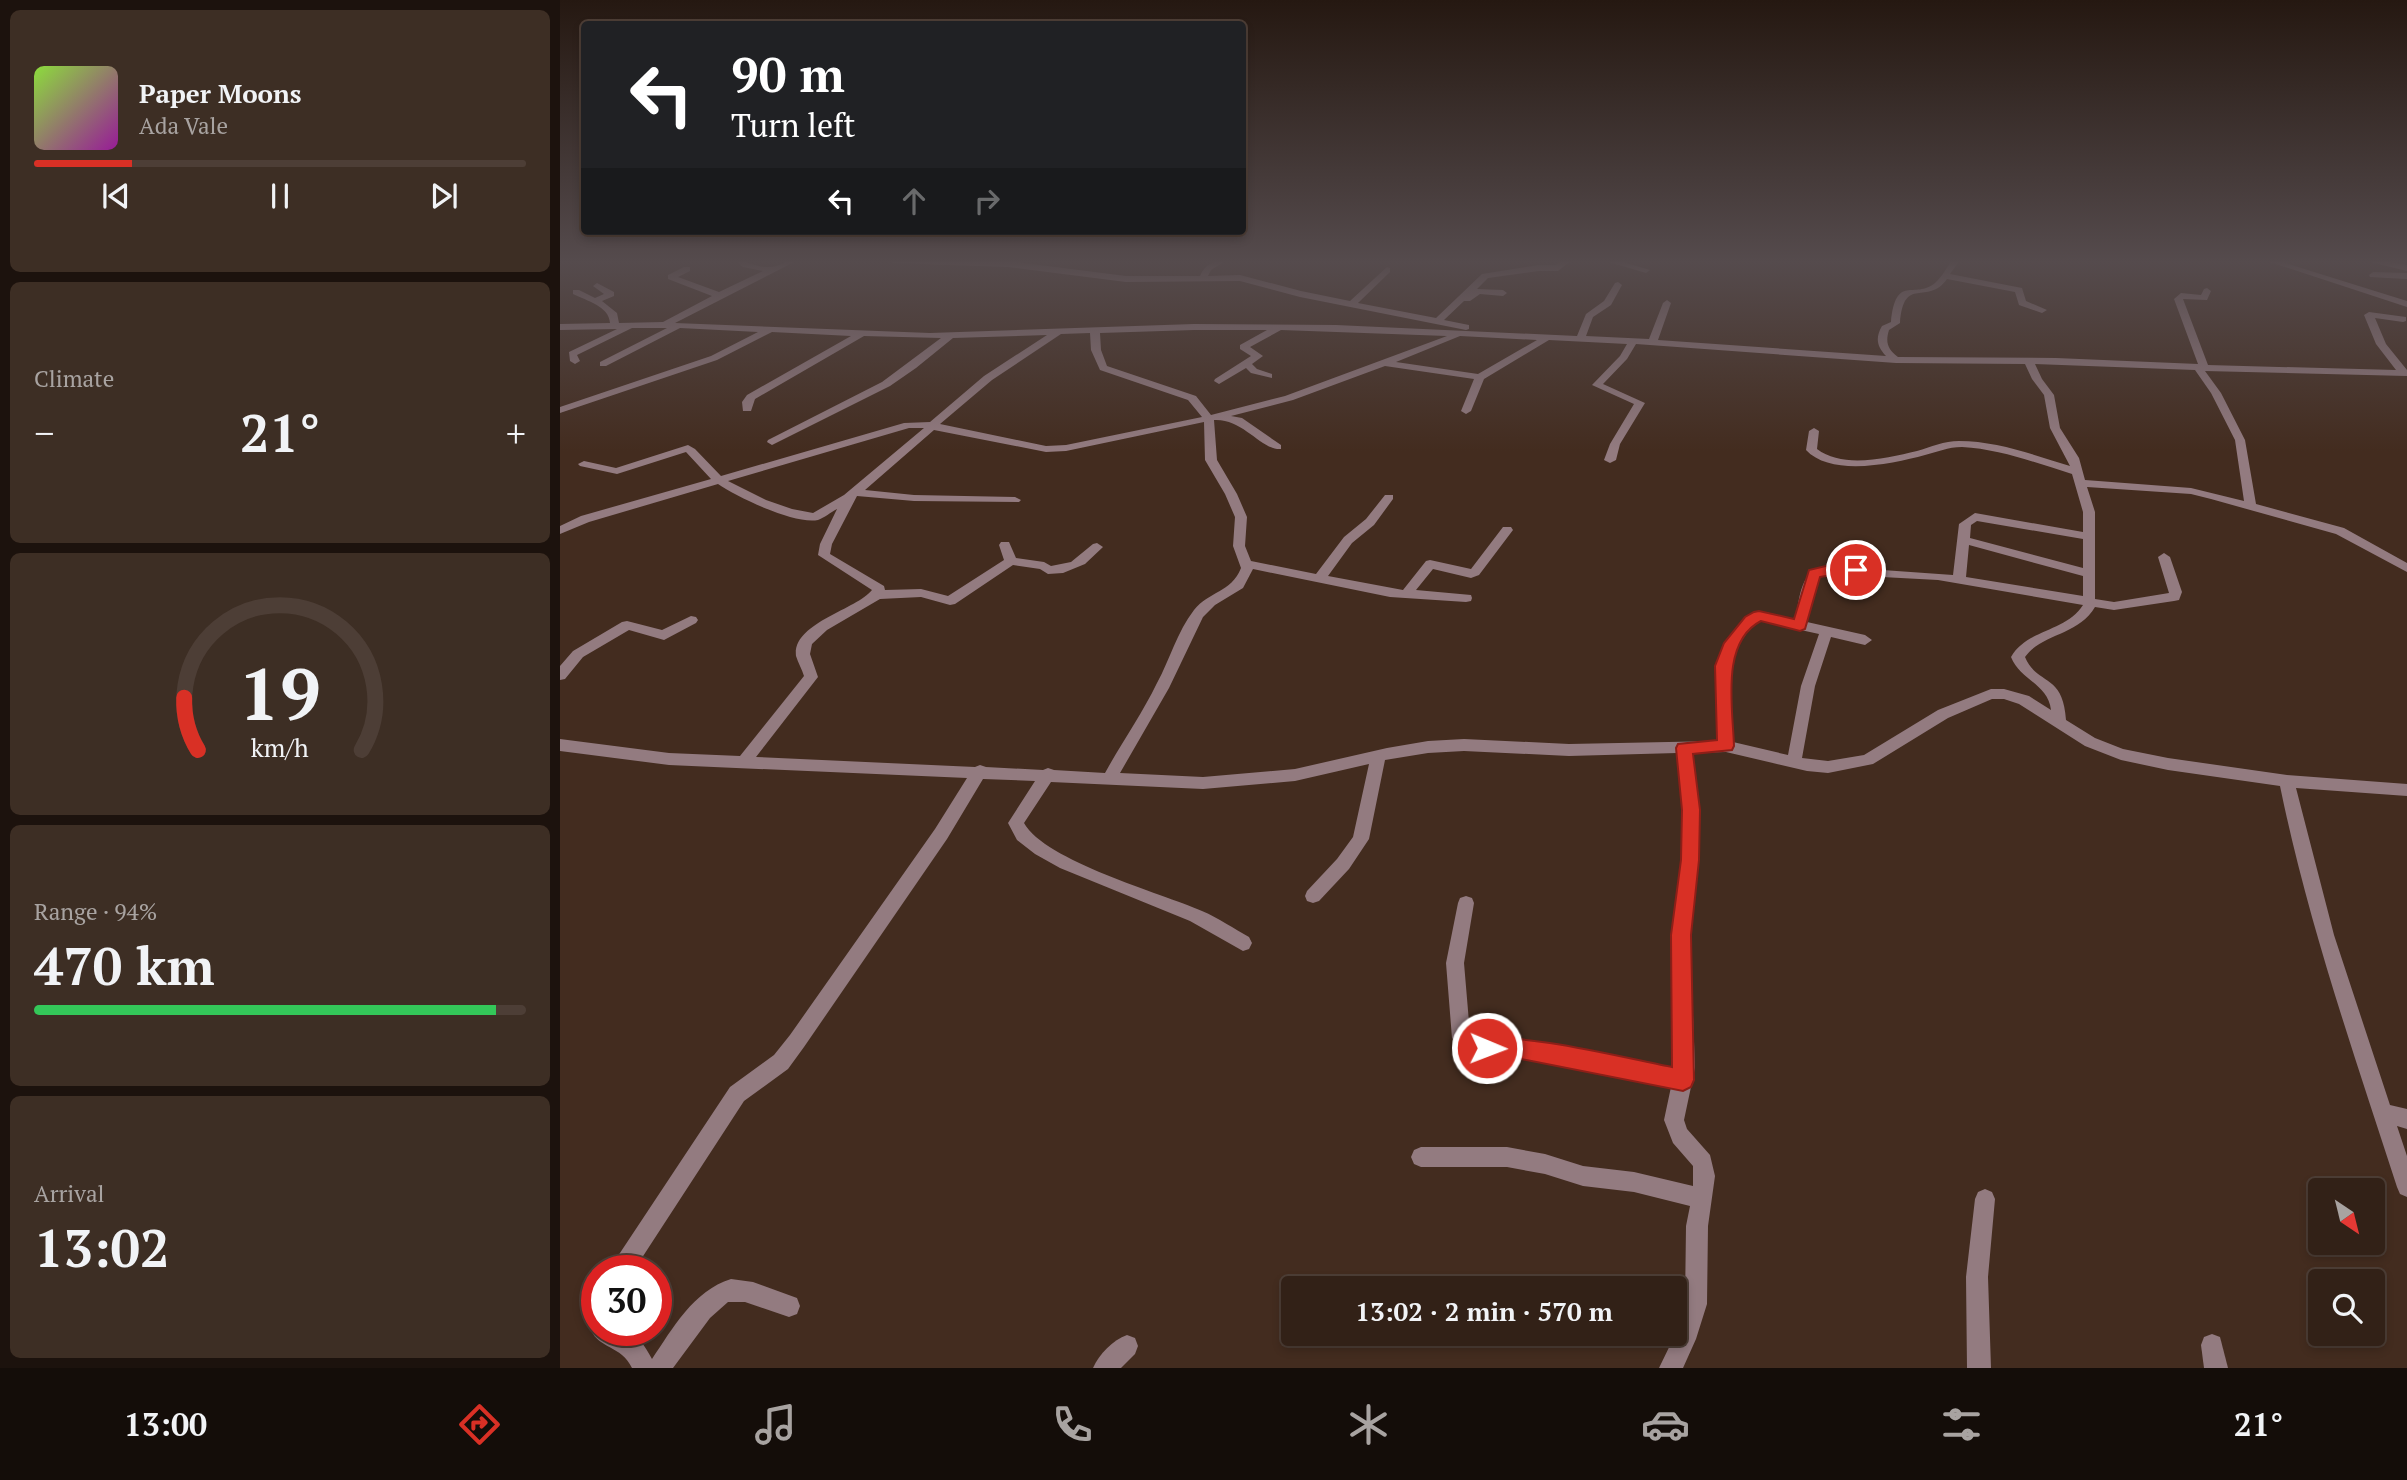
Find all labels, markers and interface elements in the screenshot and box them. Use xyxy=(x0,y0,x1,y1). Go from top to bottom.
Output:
text: 90 m xyxy=(731,41,845,106)
icon: left xyxy=(616,49,707,140)
text: Paper Moons xyxy=(139,76,302,110)
text: Turn left xyxy=(731,104,855,146)
text: Ada Vale xyxy=(139,110,228,141)
icon: previous xyxy=(97,177,135,215)
icon: pause xyxy=(261,177,299,215)
icon: next xyxy=(425,177,463,215)
icon: left xyxy=(822,182,860,220)
icon: ahead xyxy=(895,182,933,220)
icon: right xyxy=(968,182,1006,220)
text: Climate xyxy=(34,363,114,394)
text: 21° xyxy=(240,398,320,467)
text: − xyxy=(34,408,54,458)
text: + xyxy=(506,408,526,458)
pin xyxy=(1826,540,1886,600)
icon: arrive xyxy=(1837,551,1875,589)
text: 19 xyxy=(239,644,321,741)
text: km/h xyxy=(251,731,309,764)
text: Range · 94% xyxy=(34,896,157,927)
text: 470 km xyxy=(34,931,215,1000)
position arrow xyxy=(1450,1011,1524,1085)
text: Arrival xyxy=(34,1178,105,1209)
north arrow xyxy=(2308,1178,2385,1255)
map controls xyxy=(2308,1178,2385,1346)
text: 13:02 xyxy=(34,1213,169,1282)
speed limit sign: 30 xyxy=(581,1255,672,1346)
button: search xyxy=(2308,1269,2385,1346)
text: 13:02 · 2 min · 570 m xyxy=(1355,1294,1613,1328)
icon: directions xyxy=(455,1400,504,1449)
icon: music xyxy=(751,1400,800,1449)
icon: phone xyxy=(1048,1400,1097,1449)
icon: climate xyxy=(1344,1400,1393,1449)
icon: car xyxy=(1641,1400,1690,1449)
icon: filters xyxy=(1937,1400,1986,1449)
text: 13:00 xyxy=(124,1403,207,1445)
text: 21° xyxy=(2234,1403,2283,1445)

